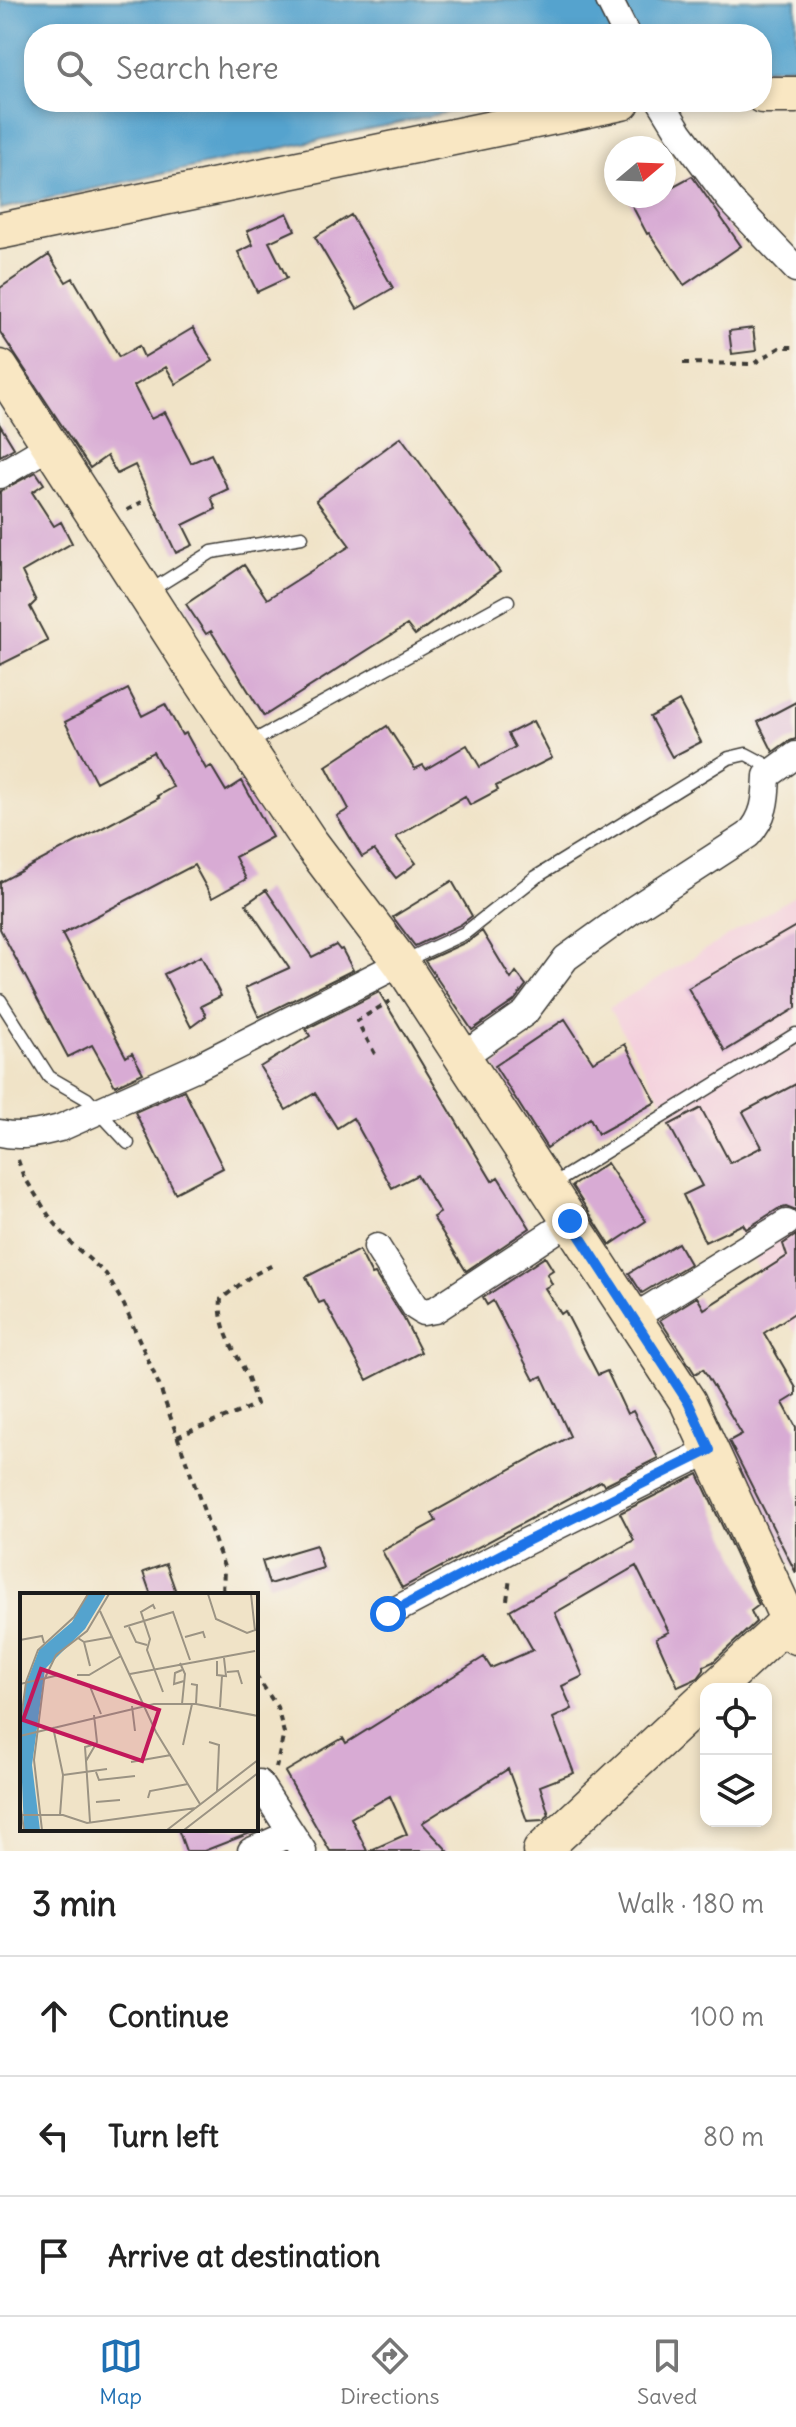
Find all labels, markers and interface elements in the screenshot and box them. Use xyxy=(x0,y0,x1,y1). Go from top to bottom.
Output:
search box xyxy=(24,24,772,112)
icon: search xyxy=(52,46,96,90)
text: Search here xyxy=(116,49,279,87)
north arrow xyxy=(604,136,676,208)
route end xyxy=(552,1203,588,1239)
inset map xyxy=(20,1593,258,1831)
route start xyxy=(370,1596,406,1632)
map controls xyxy=(700,1683,772,1827)
button: locate xyxy=(700,1683,772,1755)
button: layers xyxy=(700,1755,772,1827)
text: 3 min xyxy=(32,1882,117,1925)
text: Walk · 180 m xyxy=(618,1887,764,1920)
icon: ahead xyxy=(32,1994,76,2038)
text: Continue xyxy=(108,1997,229,2035)
text: 100 m xyxy=(690,2000,764,2033)
icon: left xyxy=(32,2114,76,2158)
text: Turn left xyxy=(108,2117,219,2155)
text: 80 m xyxy=(703,2120,764,2153)
icon: arrive xyxy=(32,2234,76,2278)
text: Arrive at destination xyxy=(108,2237,380,2275)
tab: Map xyxy=(99,2334,143,2410)
tab: Directions xyxy=(340,2334,440,2410)
tab: Saved xyxy=(637,2334,697,2410)

